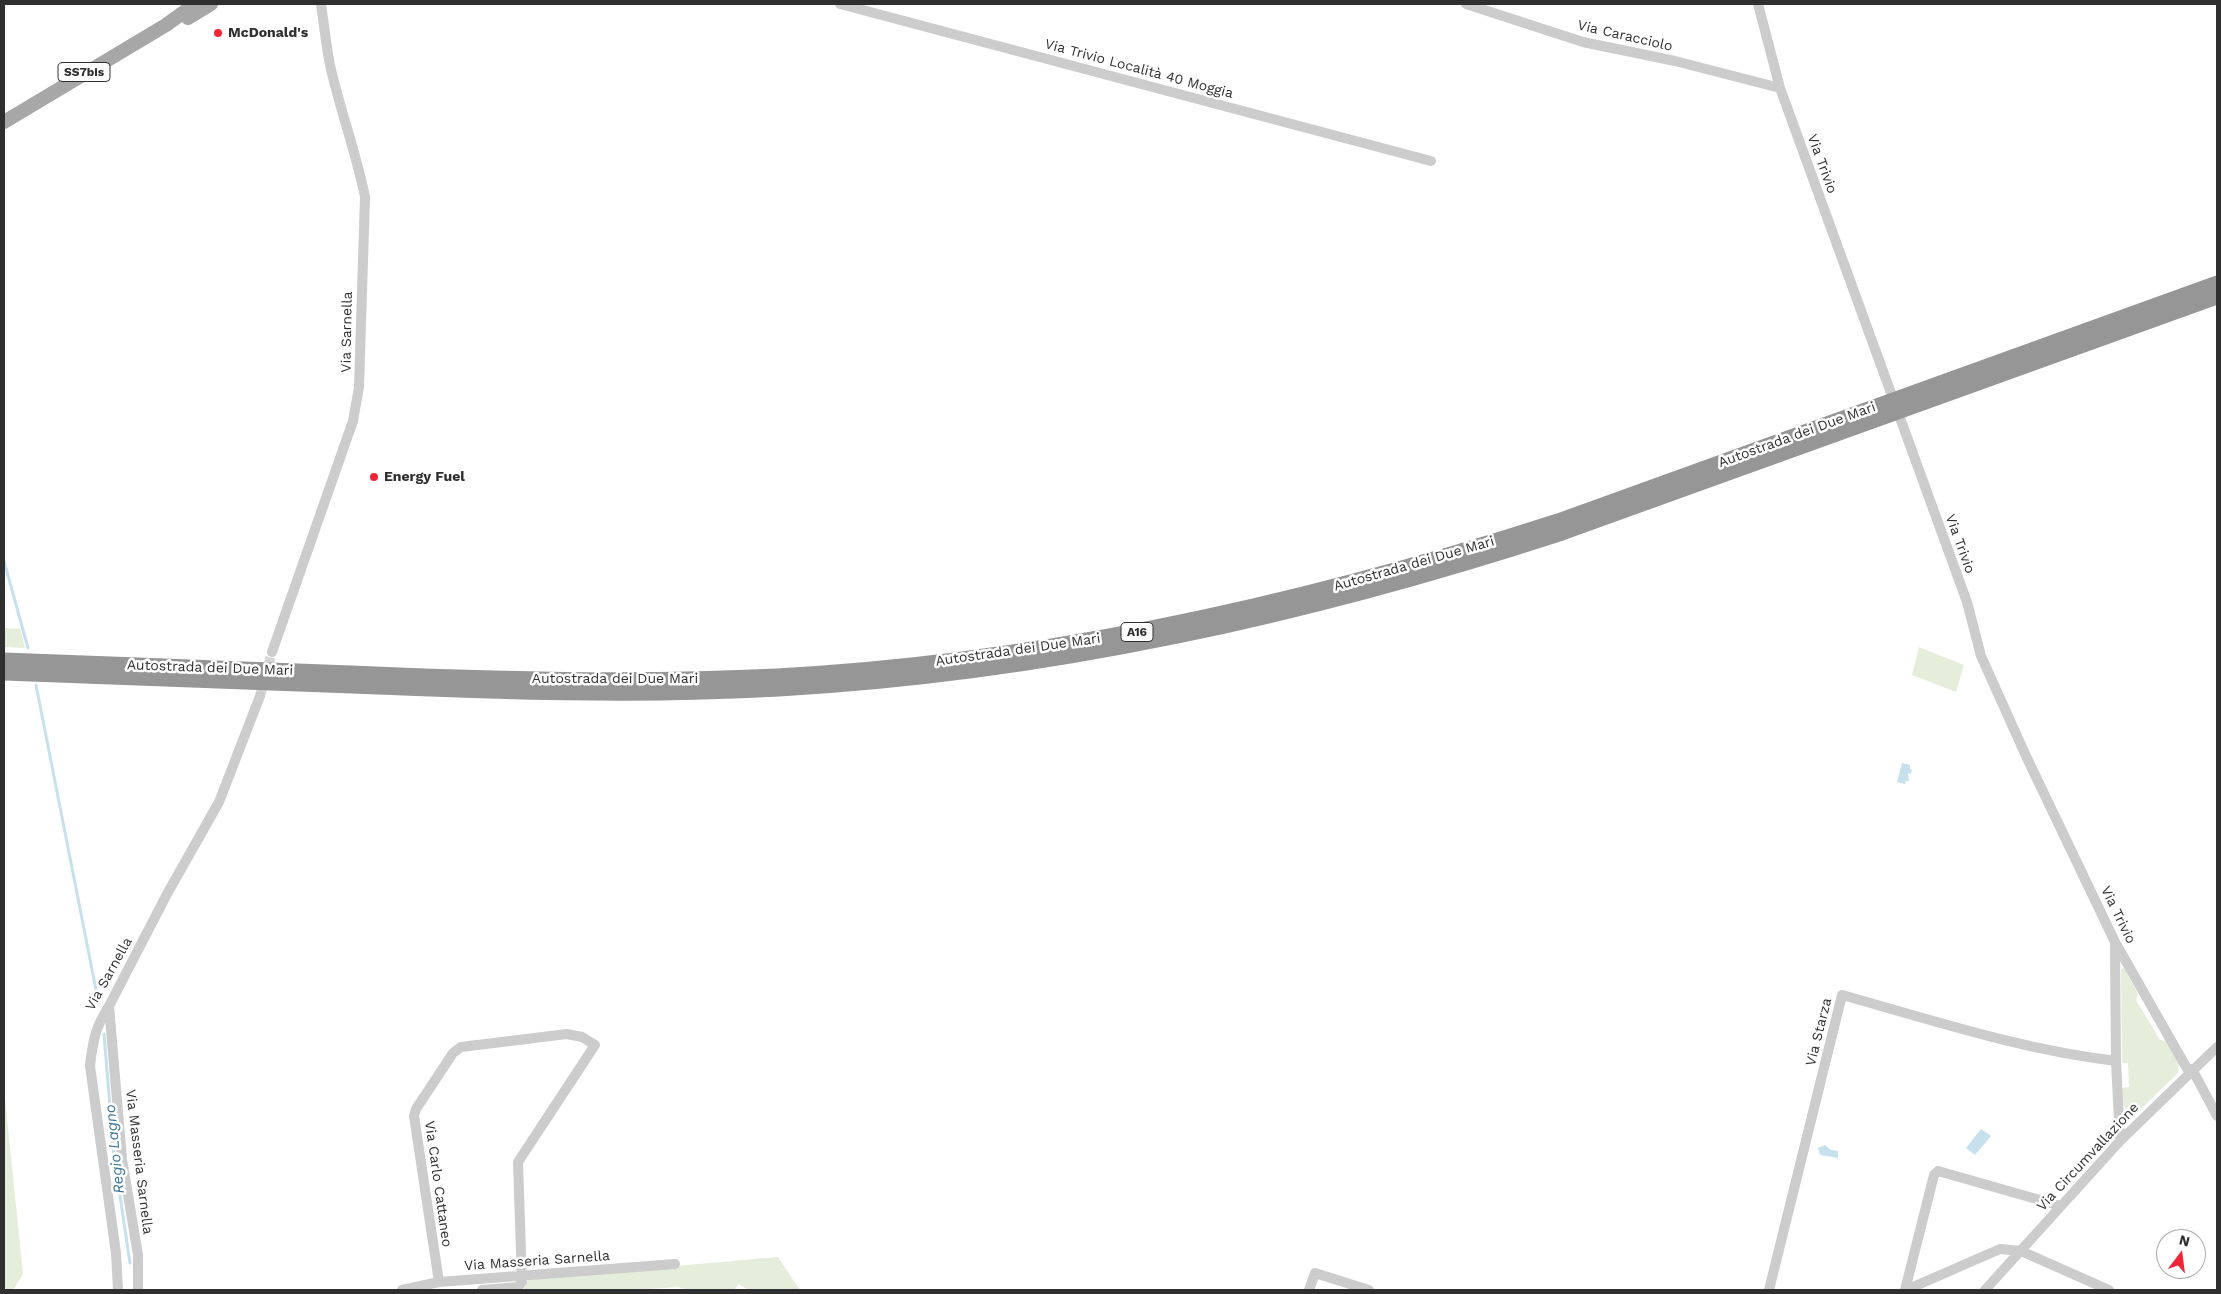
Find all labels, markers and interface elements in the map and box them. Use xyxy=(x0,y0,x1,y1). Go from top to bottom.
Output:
street label: Via Caracciolo xyxy=(1576,17,1674,55)
place label: McDonald's xyxy=(228,25,308,41)
marker: McDonald's xyxy=(212,27,224,39)
street label: Via Trivio Località 40 Moggia xyxy=(1043,36,1235,102)
road number: SS7bis xyxy=(58,62,110,82)
street label: Via Trivio xyxy=(1804,132,1840,196)
street label: Via Sarnella xyxy=(338,291,356,373)
street label: Autostrada dei Due Mari xyxy=(1716,399,1878,471)
place label: Energy Fuel xyxy=(384,469,465,485)
marker: Energy Fuel xyxy=(368,471,380,483)
street label: Via Trivio xyxy=(1942,512,1978,576)
street label: Autostrada dei Due Mari xyxy=(1332,533,1496,595)
road number: A16 xyxy=(1121,622,1153,642)
street label: Autostrada dei Due Mari xyxy=(934,630,1102,670)
street label: Autostrada dei Due Mari xyxy=(127,657,293,679)
street label: Autostrada dei Due Mari xyxy=(532,671,698,687)
street label: Via Trivio xyxy=(2097,884,2139,946)
street label: Via Sarnella xyxy=(82,934,136,1014)
street label: Via Starza xyxy=(1802,996,1836,1068)
street label: Via Masseria Sarnella xyxy=(122,1089,156,1235)
street label: Via Circumvallazione xyxy=(2034,1099,2142,1215)
water label: Regio Lagno xyxy=(101,1103,129,1195)
street label: Via Carlo Cattaneo xyxy=(421,1120,455,1248)
north arrow xyxy=(2156,1229,2206,1279)
text: N xyxy=(2178,1231,2192,1250)
street label: Via Masseria Sarnella xyxy=(464,1248,610,1274)

